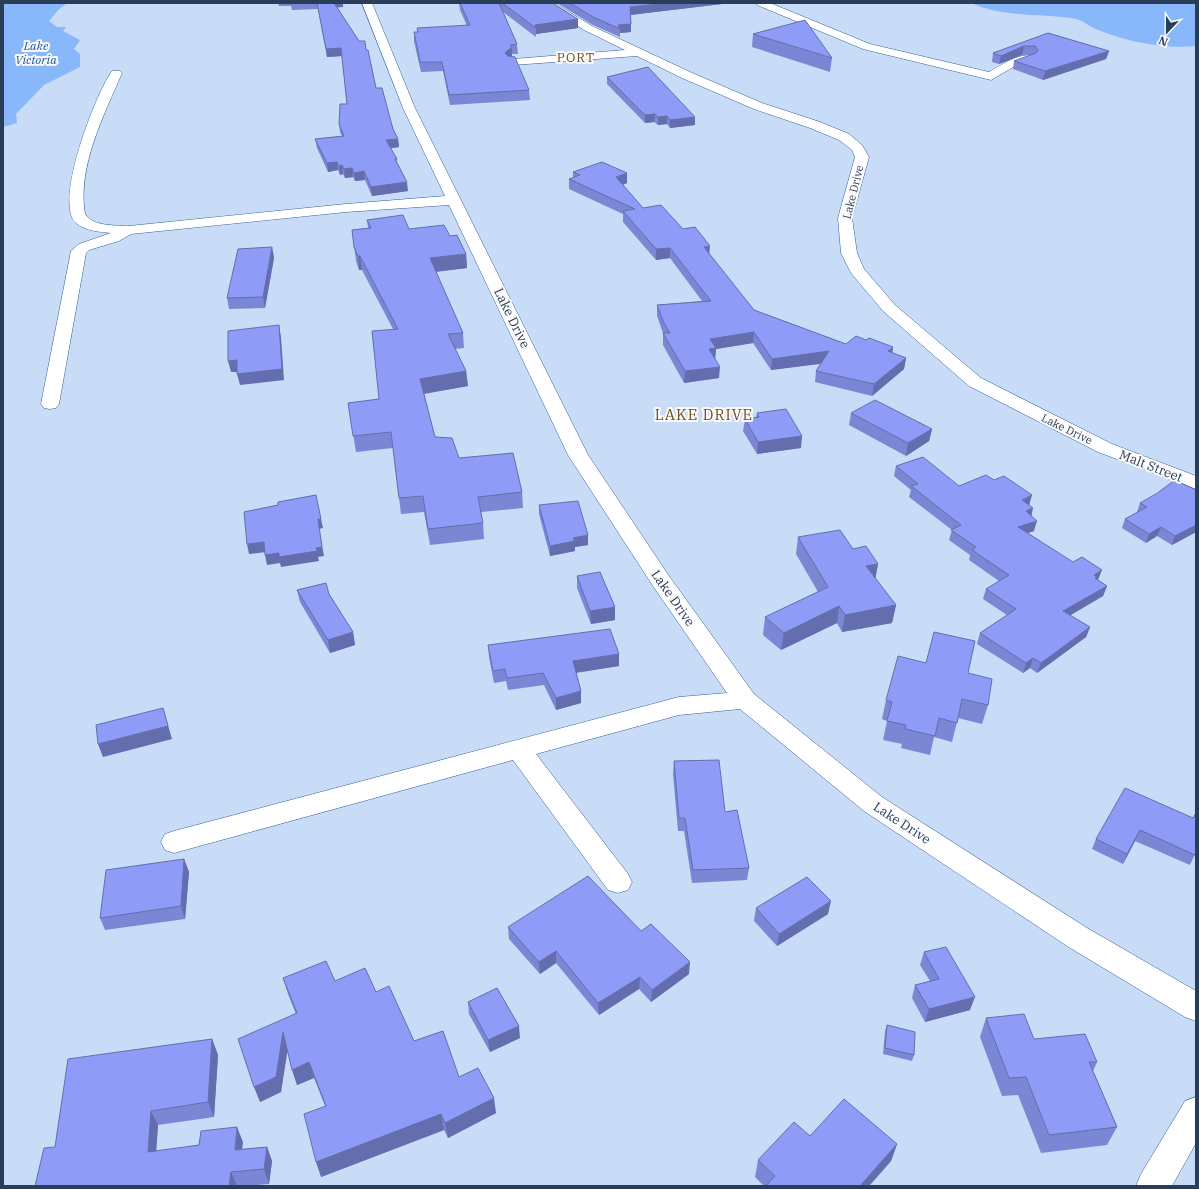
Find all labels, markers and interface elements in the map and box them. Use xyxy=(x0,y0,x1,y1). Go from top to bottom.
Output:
north arrow xyxy=(1147,12,1187,52)
text: N xyxy=(1156,33,1170,49)
water label: Lake Victoria xyxy=(15,38,57,67)
district label: PORT xyxy=(557,49,595,66)
street label: Lake Drive xyxy=(840,164,866,220)
street label: Lake Drive xyxy=(490,285,534,351)
district label: LAKE DRIVE xyxy=(655,405,753,424)
street label: Lake Drive xyxy=(1039,411,1095,447)
street label: Malt Street xyxy=(1117,446,1185,486)
street label: Lake Drive xyxy=(647,566,699,630)
street label: Lake Drive xyxy=(870,798,934,848)

